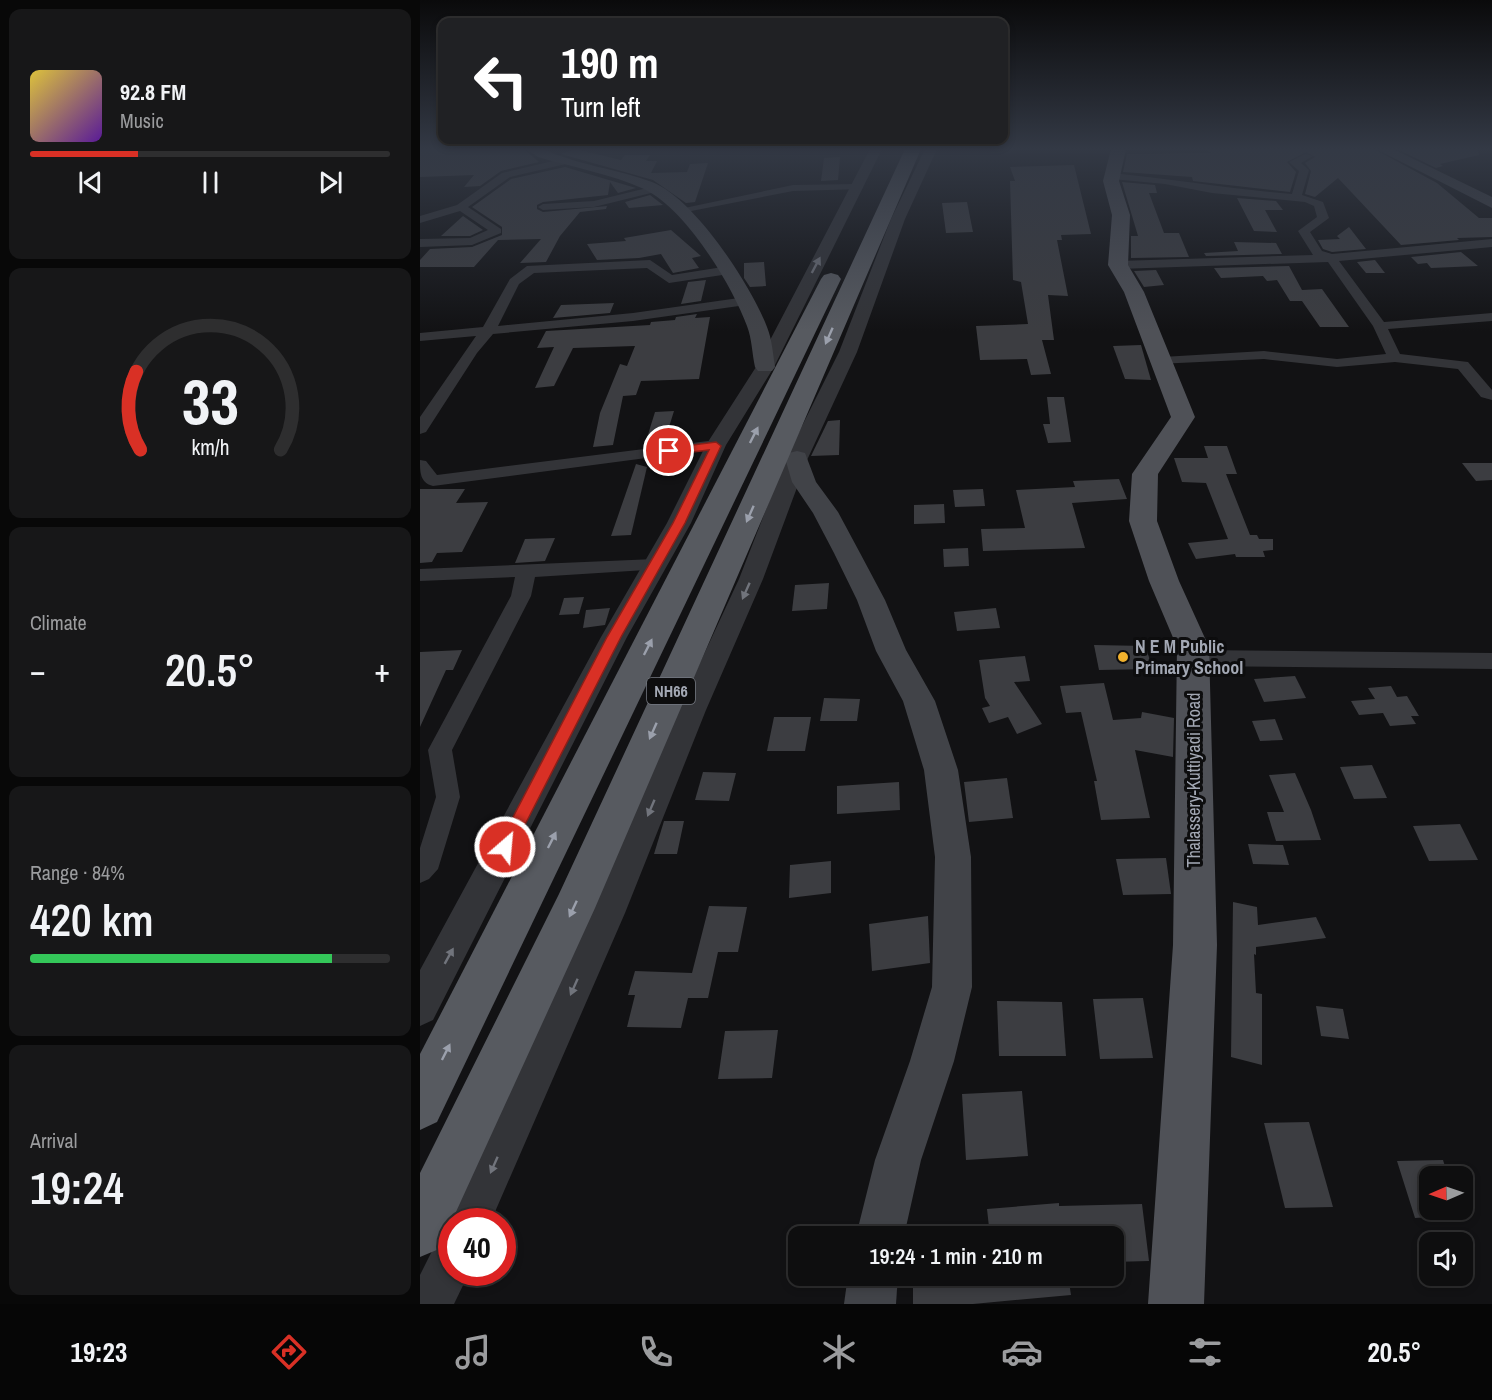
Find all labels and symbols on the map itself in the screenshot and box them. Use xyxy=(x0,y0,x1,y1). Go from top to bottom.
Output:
one-way arrow xyxy=(811,257,821,274)
one-way arrow xyxy=(825,328,834,345)
pin xyxy=(643,425,694,476)
one-way arrow xyxy=(750,427,759,444)
one-way arrow xyxy=(745,506,755,524)
one-way arrow xyxy=(741,582,750,599)
place label: N E M Public Primary School xyxy=(1135,634,1243,680)
one-way arrow xyxy=(644,639,653,656)
marker: N E M Public Primary School xyxy=(1116,650,1130,664)
road number: NH66 xyxy=(647,678,695,704)
street label: Thalassery-Kuttiyadi Road xyxy=(1181,693,1206,867)
one-way arrow xyxy=(648,722,658,740)
one-way arrow xyxy=(646,799,655,817)
position arrow xyxy=(473,815,537,879)
one-way arrow xyxy=(547,832,557,849)
one-way arrow xyxy=(569,900,578,917)
one-way arrow xyxy=(444,948,454,965)
one-way arrow xyxy=(570,979,579,996)
one-way arrow xyxy=(441,1044,451,1061)
one-way arrow xyxy=(490,1157,499,1174)
north arrow xyxy=(1419,1166,1473,1220)
speed limit sign: 40 xyxy=(438,1208,516,1286)

